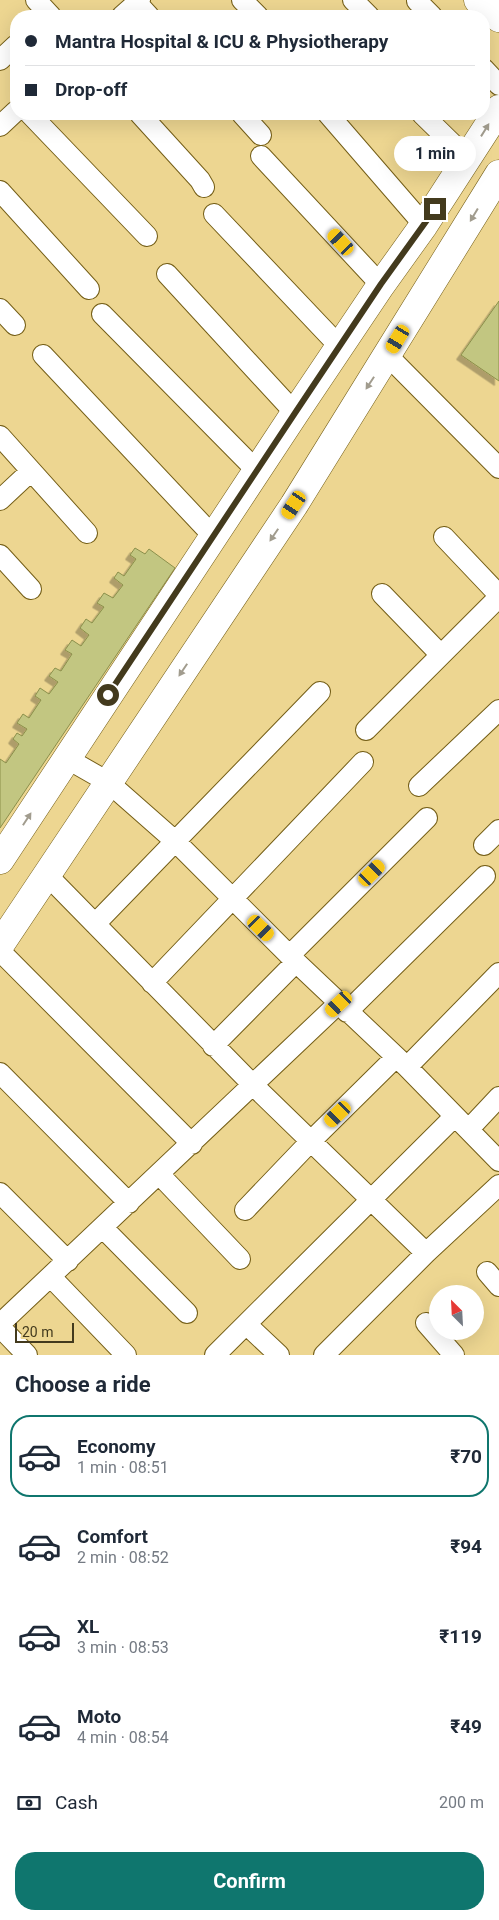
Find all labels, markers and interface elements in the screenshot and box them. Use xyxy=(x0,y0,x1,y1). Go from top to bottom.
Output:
text: Mantra Hospital & ICU & Physiotherapy xyxy=(55,30,388,53)
text: Drop-off xyxy=(55,78,127,101)
one-way arrow xyxy=(481,124,490,137)
callout: 1 min xyxy=(394,136,476,172)
text: 1 min xyxy=(415,144,455,163)
route end xyxy=(424,198,446,220)
one-way arrow xyxy=(469,209,478,222)
car xyxy=(325,226,356,258)
car xyxy=(383,322,412,356)
one-way arrow xyxy=(365,377,375,390)
car xyxy=(279,488,308,522)
one-way arrow xyxy=(269,529,279,542)
one-way arrow xyxy=(178,664,188,677)
route start xyxy=(97,684,119,706)
one-way arrow xyxy=(22,812,31,826)
car xyxy=(356,857,387,889)
car xyxy=(244,912,277,944)
car xyxy=(322,988,355,1020)
car xyxy=(321,1098,354,1130)
north arrow xyxy=(429,1285,484,1340)
map controls xyxy=(429,1285,484,1340)
scale bar xyxy=(15,1320,74,1343)
text: 20 m xyxy=(22,1324,54,1340)
text: Choose a ride xyxy=(15,1372,151,1397)
icon: car xyxy=(17,1434,62,1479)
text: Economy xyxy=(77,1435,156,1458)
text: ₹70 xyxy=(450,1445,482,1468)
text: 1 min · 08:51 xyxy=(77,1458,169,1477)
icon: car xyxy=(17,1524,62,1569)
text: Comfort xyxy=(77,1525,148,1548)
text: ₹94 xyxy=(450,1535,482,1558)
text: 2 min · 08:52 xyxy=(77,1548,169,1567)
icon: car xyxy=(17,1614,62,1659)
text: XL xyxy=(77,1615,99,1638)
text: ₹119 xyxy=(439,1625,482,1648)
text: 3 min · 08:53 xyxy=(77,1638,169,1657)
icon: car xyxy=(17,1704,62,1749)
text: Moto xyxy=(77,1705,121,1728)
text: ₹49 xyxy=(450,1715,482,1738)
text: 4 min · 08:54 xyxy=(77,1728,169,1747)
icon: cash xyxy=(15,1789,43,1817)
text: Cash xyxy=(55,1791,98,1814)
text: 200 m xyxy=(439,1793,484,1812)
button: Confirm xyxy=(15,1852,484,1910)

